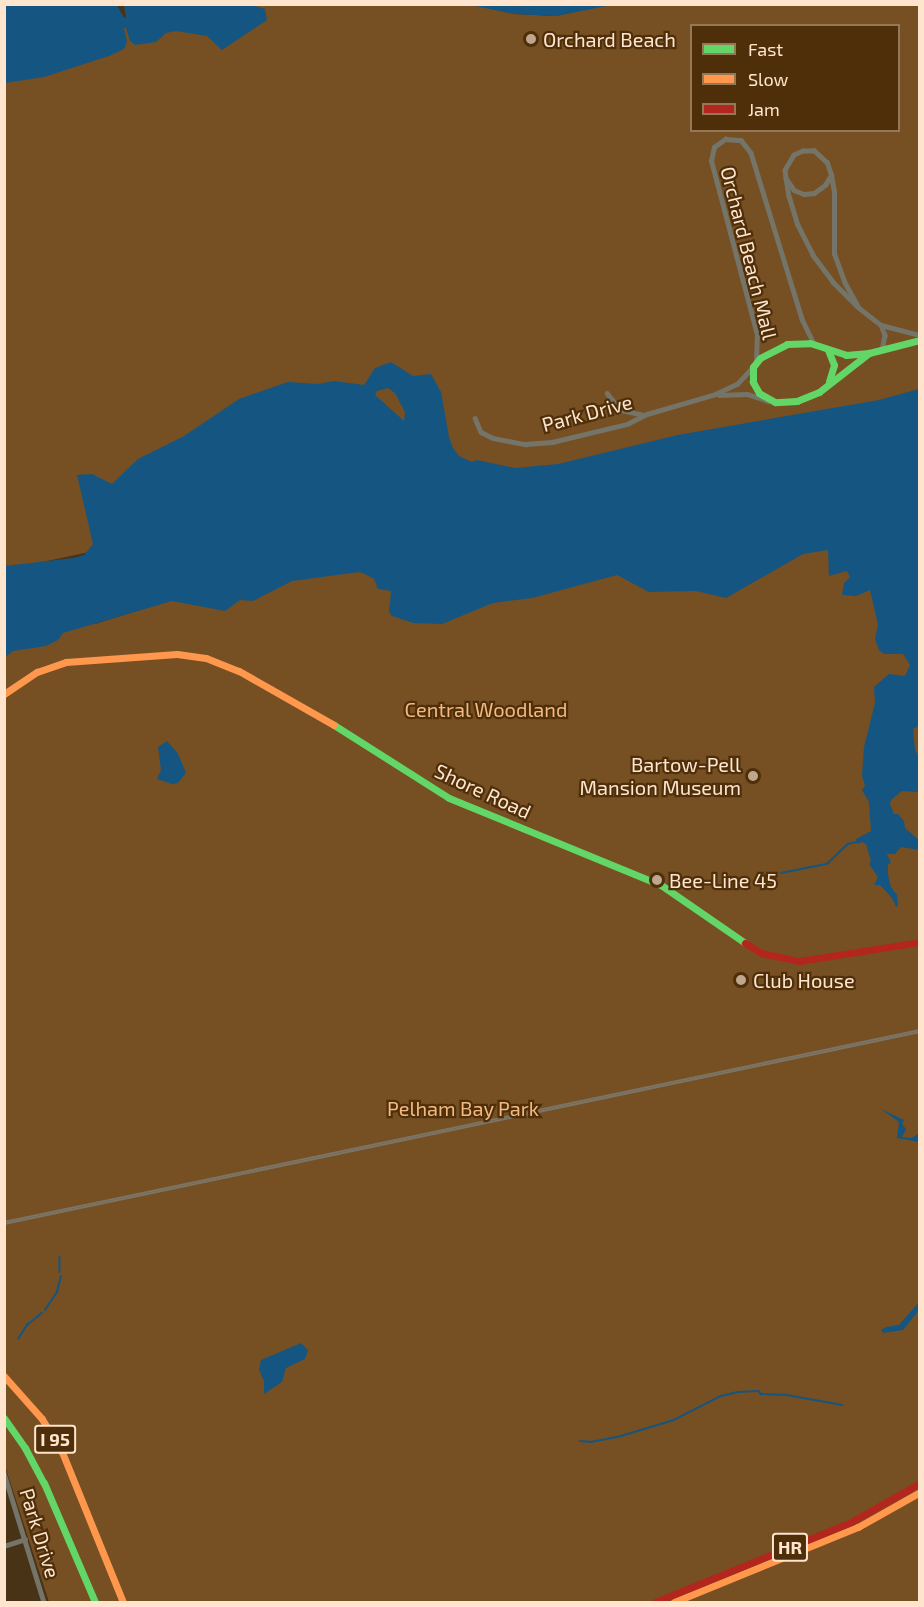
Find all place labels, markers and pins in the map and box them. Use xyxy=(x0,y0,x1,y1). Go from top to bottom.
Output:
place label: Orchard Beach xyxy=(543,27,676,51)
marker: Orchard Beach xyxy=(524,32,538,46)
place label: Bartow-Pell Mansion Museum xyxy=(580,752,741,799)
marker: Bartow-Pell Mansion Museum xyxy=(746,769,760,783)
place label: Bee-Line 45 xyxy=(669,868,777,892)
marker: Bee-Line 45 xyxy=(650,873,664,887)
place label: Club House xyxy=(753,968,855,992)
marker: Club House xyxy=(734,973,748,987)

